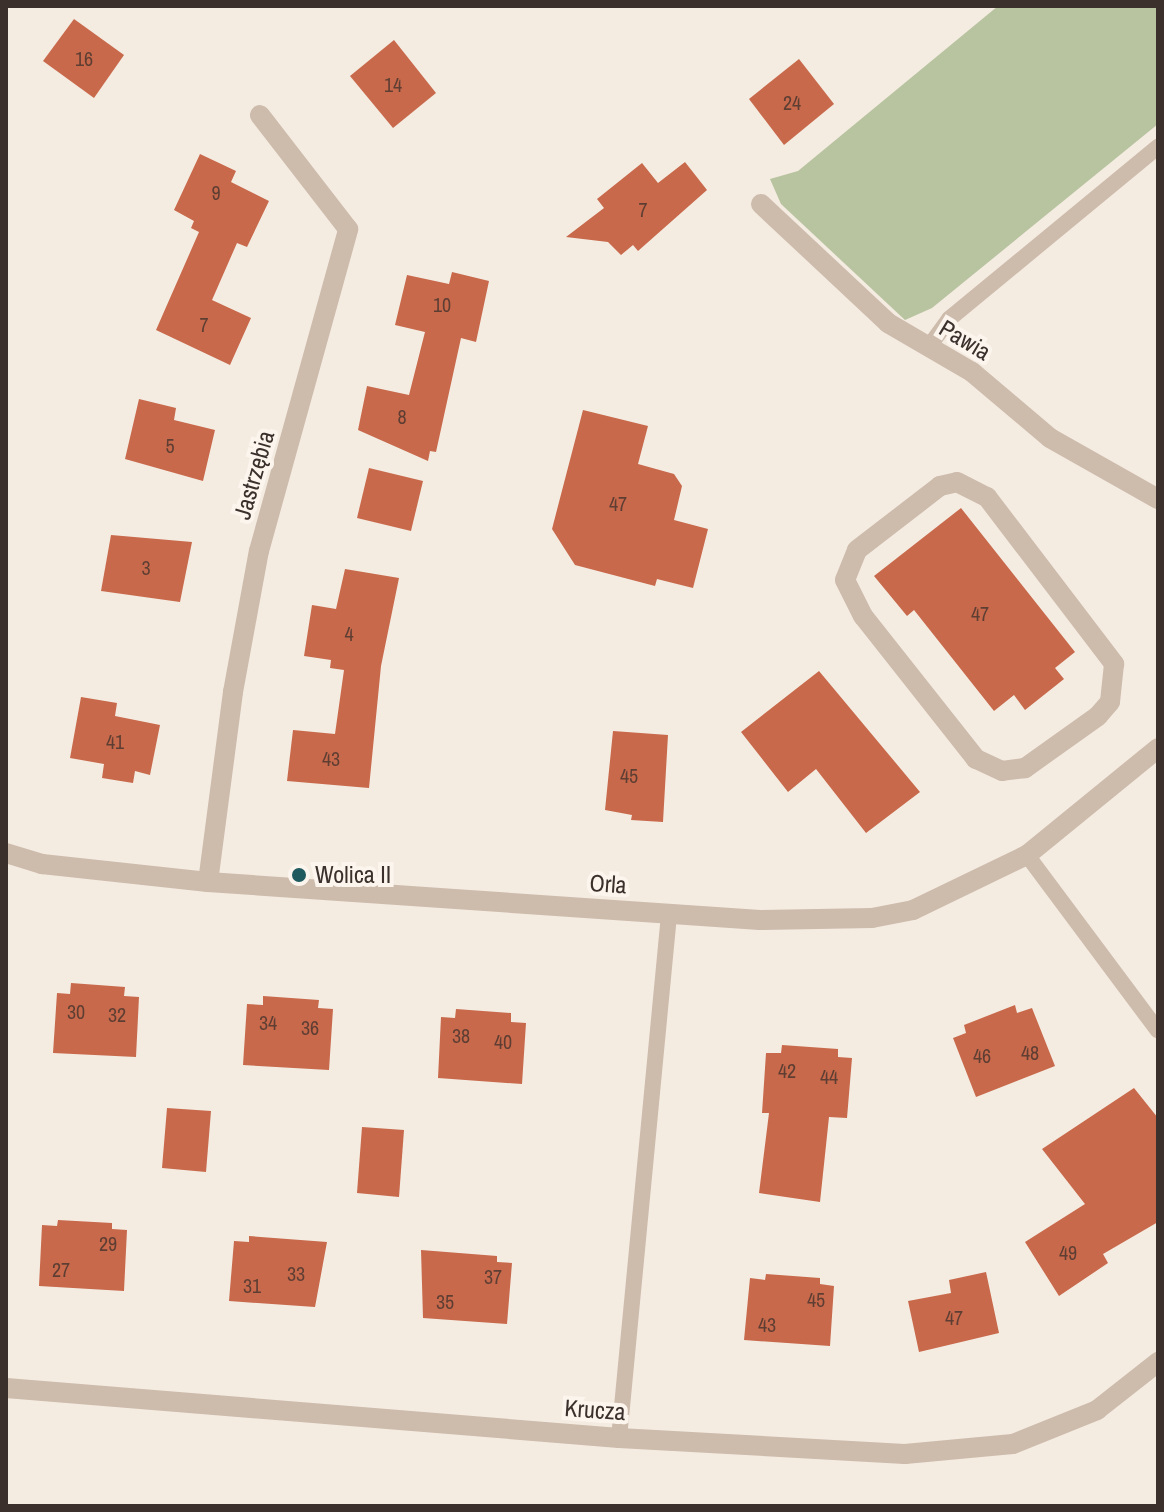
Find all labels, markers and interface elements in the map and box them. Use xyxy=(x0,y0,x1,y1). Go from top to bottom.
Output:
house number: 16 xyxy=(75,46,93,70)
house number: 14 xyxy=(384,72,402,96)
house number: 24 xyxy=(783,90,801,114)
house number: 9 xyxy=(211,180,221,204)
house number: 7 xyxy=(638,197,648,221)
house number: 10 xyxy=(433,292,451,316)
house number: 7 xyxy=(199,312,209,336)
street label: Pawia xyxy=(934,314,996,366)
house number: 8 xyxy=(397,404,407,428)
street label: Jastrzębia xyxy=(228,427,280,523)
house number: 5 xyxy=(165,433,175,457)
house number: 47 xyxy=(609,491,627,515)
house number: 3 xyxy=(141,555,151,579)
house number: 47 xyxy=(971,601,989,625)
house number: 4 xyxy=(344,621,354,645)
house number: 41 xyxy=(106,729,124,753)
house number: 43 xyxy=(322,746,340,770)
house number: 45 xyxy=(620,763,638,787)
place label: Wolica II xyxy=(315,861,391,889)
marker: Wolica II xyxy=(290,866,308,884)
street label: Orla xyxy=(588,868,628,900)
house number: 30 xyxy=(67,999,85,1023)
house number: 32 xyxy=(108,1002,126,1026)
house number: 34 xyxy=(259,1010,277,1034)
house number: 36 xyxy=(301,1015,319,1039)
house number: 38 xyxy=(452,1023,470,1047)
house number: 40 xyxy=(494,1029,512,1053)
house number: 48 xyxy=(1021,1040,1039,1064)
house number: 46 xyxy=(973,1043,991,1067)
house number: 42 xyxy=(778,1058,796,1082)
house number: 44 xyxy=(820,1064,838,1088)
house number: 29 xyxy=(99,1231,117,1255)
house number: 49 xyxy=(1059,1240,1077,1264)
house number: 27 xyxy=(52,1257,70,1281)
house number: 33 xyxy=(287,1261,305,1285)
house number: 37 xyxy=(484,1264,502,1288)
house number: 31 xyxy=(243,1273,261,1297)
house number: 45 xyxy=(807,1287,825,1311)
house number: 35 xyxy=(436,1289,454,1313)
house number: 47 xyxy=(945,1305,963,1329)
house number: 43 xyxy=(758,1312,776,1336)
street label: Krucza xyxy=(563,1393,627,1427)

